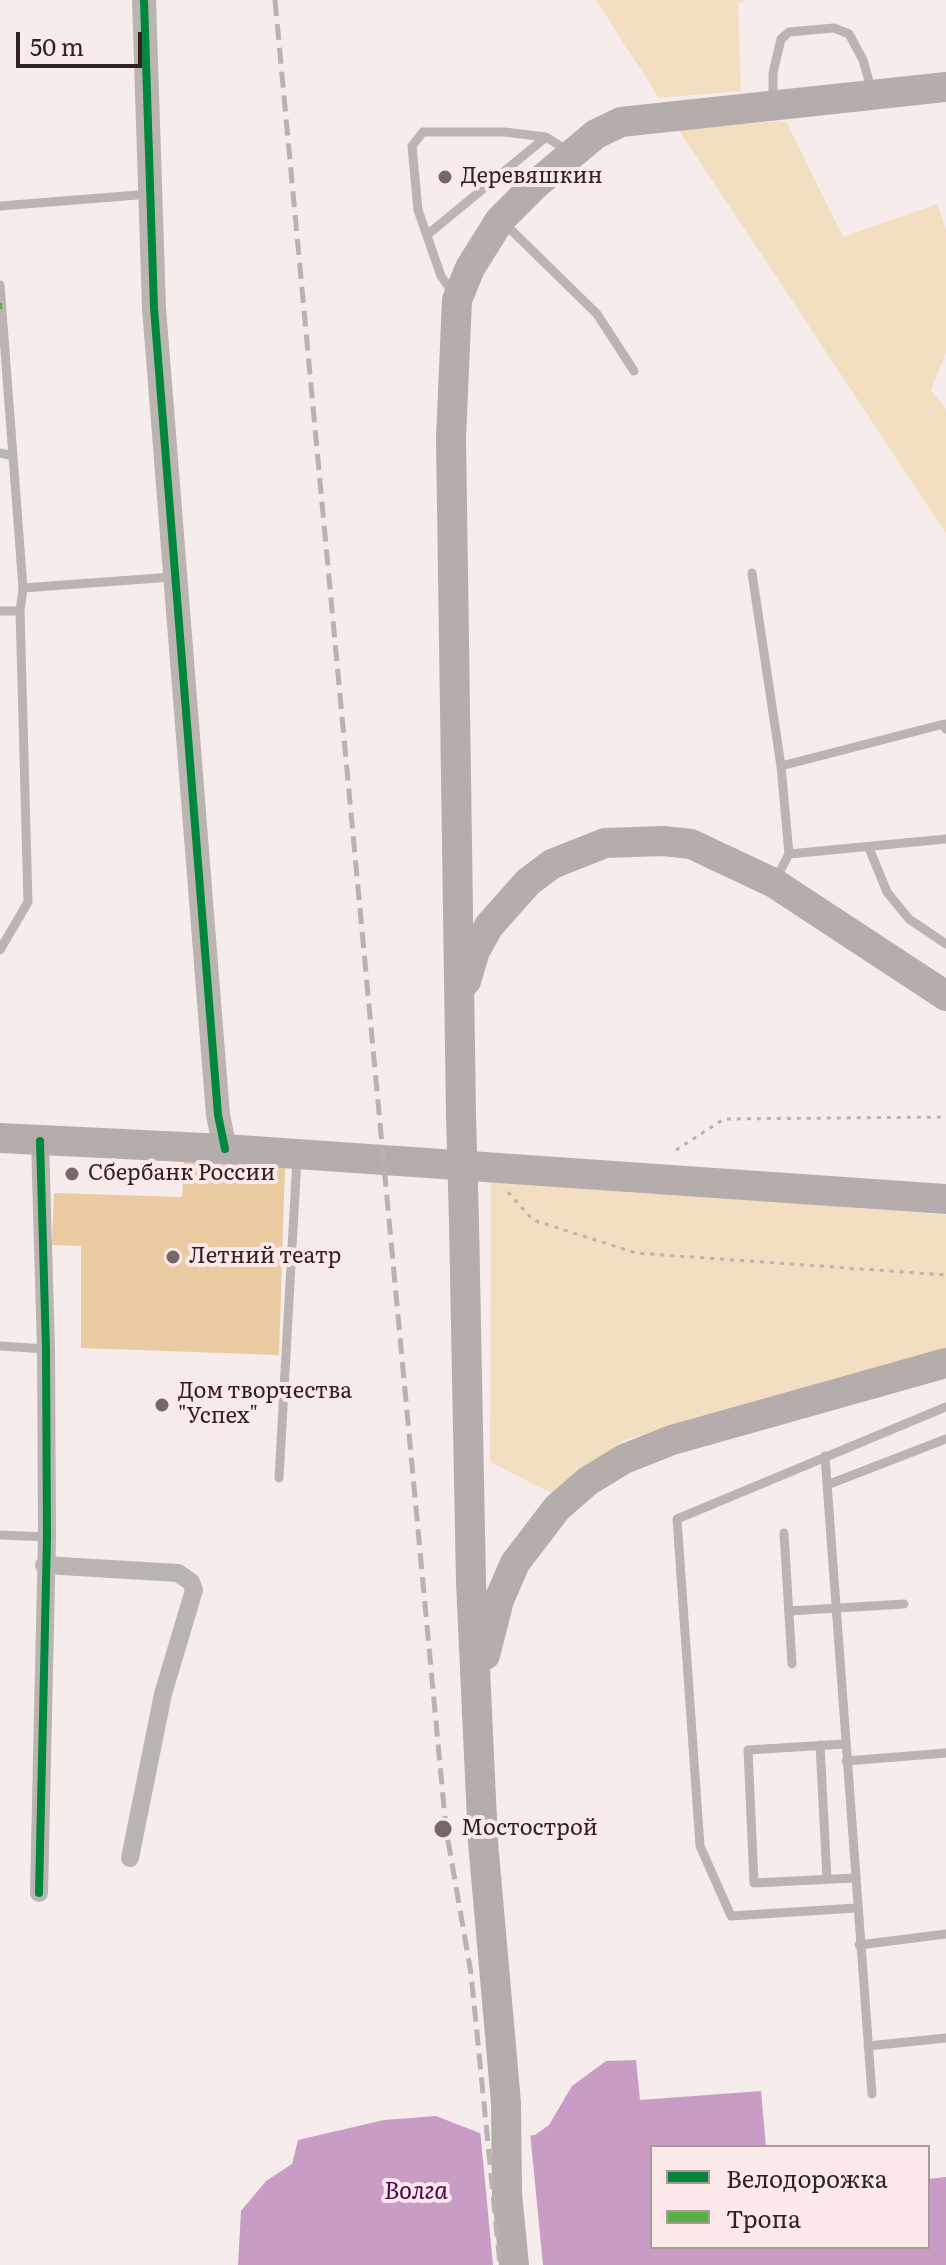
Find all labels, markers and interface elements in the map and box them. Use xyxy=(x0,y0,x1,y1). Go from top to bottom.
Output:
scale bar xyxy=(20,16,146,66)
text: 50 m xyxy=(30,28,84,63)
place label: Деревяшкин xyxy=(461,164,603,190)
marker: Деревяшкин xyxy=(436,168,454,186)
place label: Сбербанк России xyxy=(88,1161,275,1187)
marker: Сбербанк России xyxy=(63,1165,81,1183)
place label: Летний театр xyxy=(189,1244,341,1270)
marker: Летний театр xyxy=(164,1248,182,1266)
place label: Дом творчества "Успех" xyxy=(178,1379,352,1430)
marker: Дом творчества "Успех" xyxy=(153,1396,171,1414)
place label: Мостострой xyxy=(461,1816,598,1842)
marker: Мостострой xyxy=(432,1818,454,1840)
legend xyxy=(650,2145,930,2249)
text: Велодорожка xyxy=(726,2160,888,2195)
water label: Волга xyxy=(384,2178,448,2206)
text: Тропа xyxy=(726,2200,801,2235)

